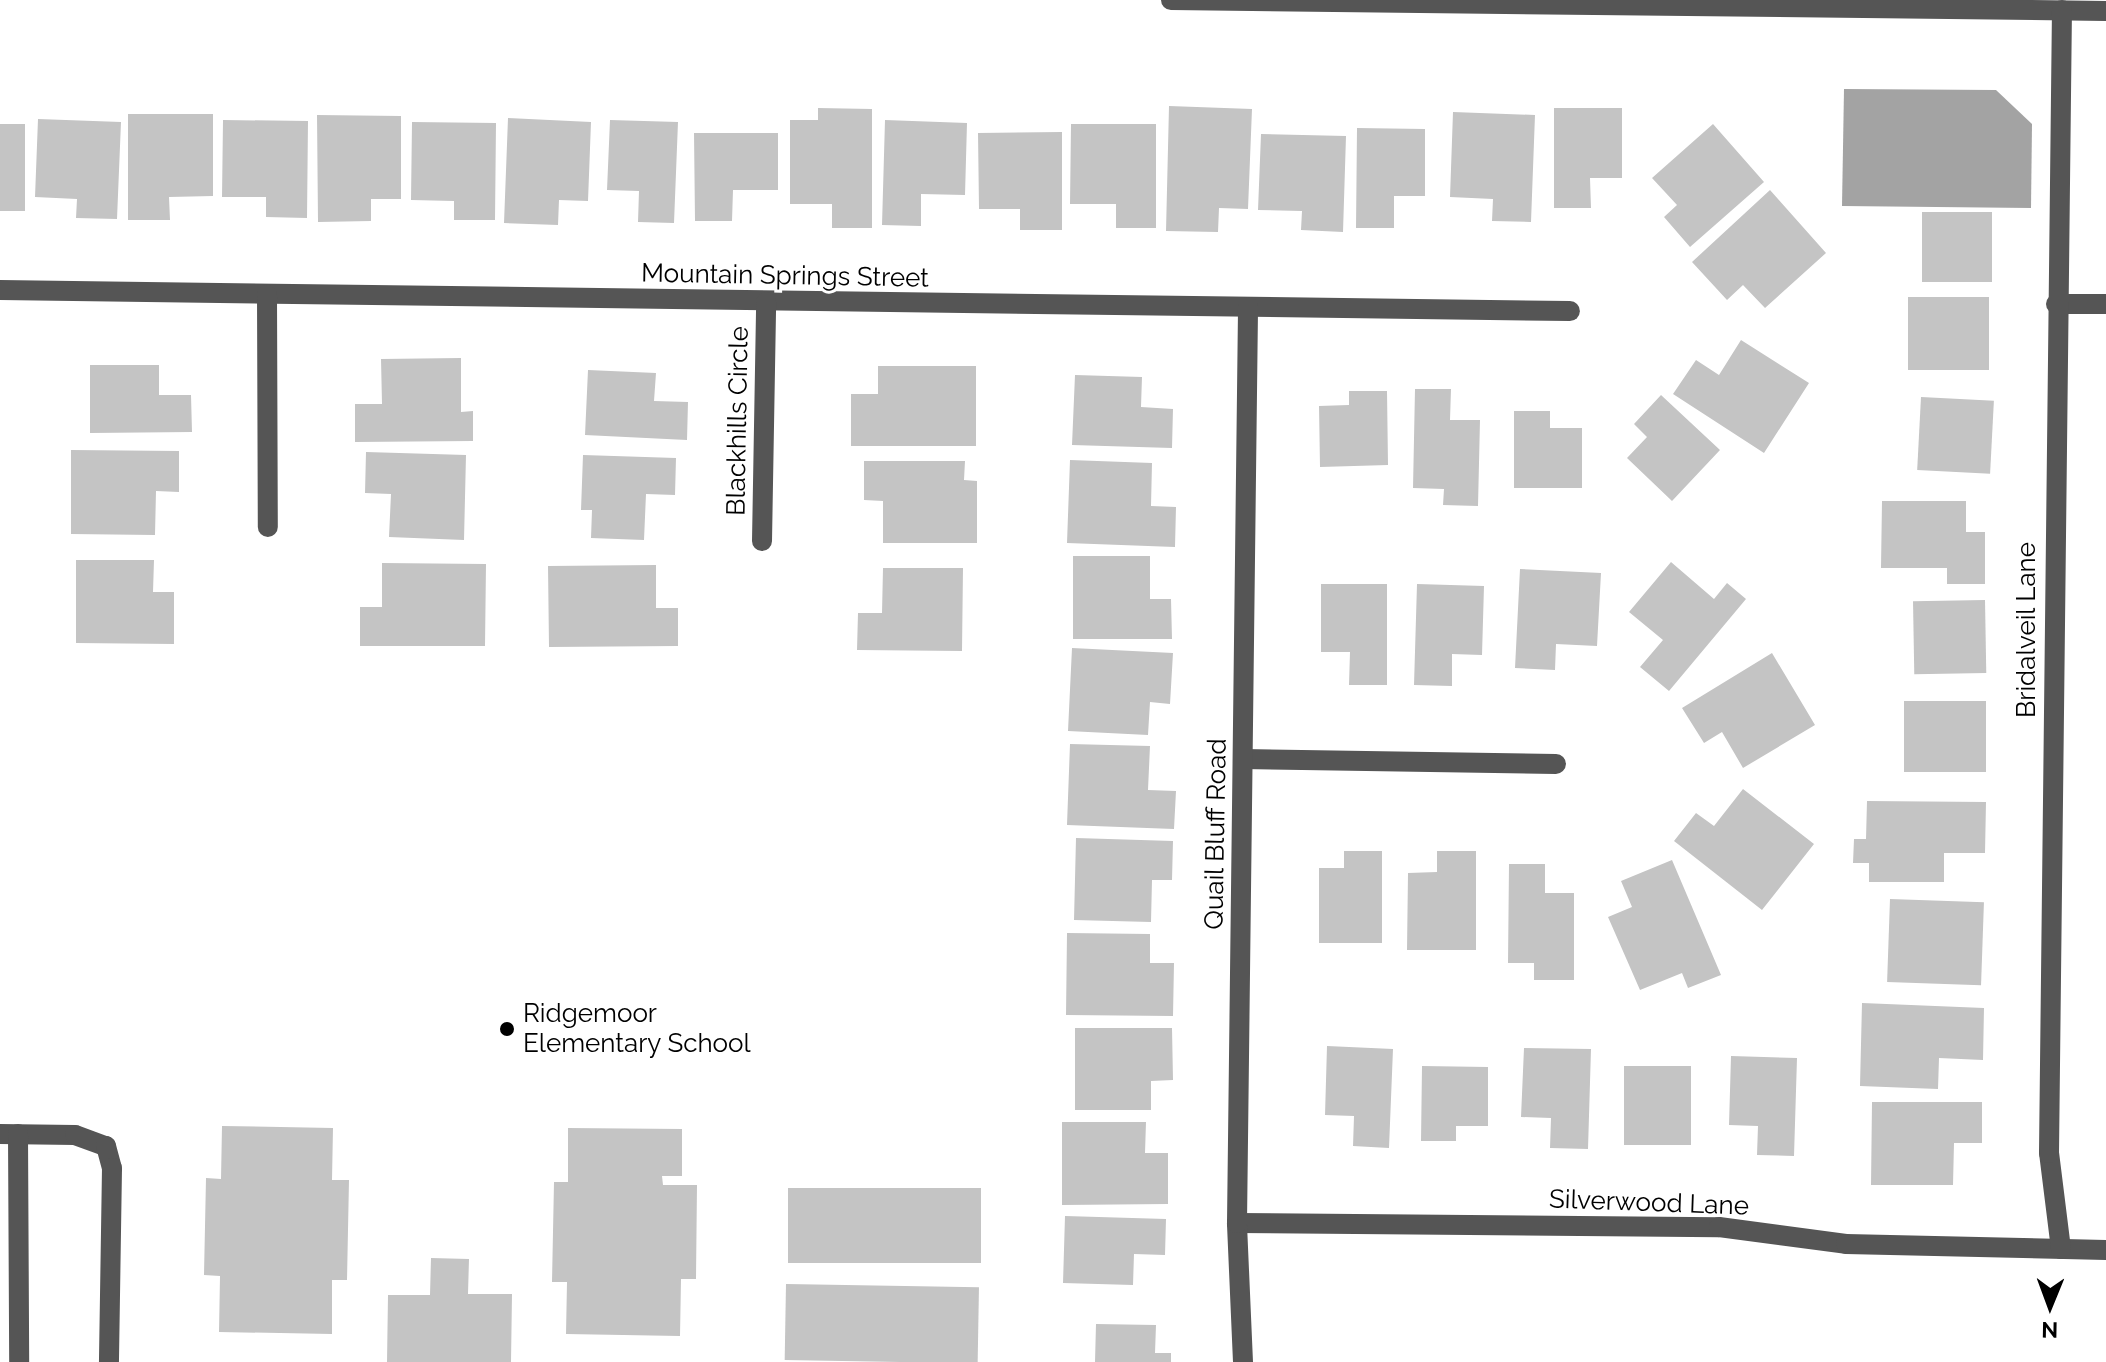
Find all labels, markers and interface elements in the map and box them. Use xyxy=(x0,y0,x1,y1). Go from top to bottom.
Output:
street label: Mountain Springs Street xyxy=(641,258,929,294)
street label: Blackhills Circle xyxy=(721,326,755,516)
street label: Bridalveil Lane xyxy=(2011,542,2043,718)
street label: Quail Bluff Road xyxy=(1199,738,1233,930)
place label: Ridgemoor Elementary School xyxy=(523,998,751,1060)
marker: Ridgemoor Elementary School xyxy=(498,1020,516,1038)
street label: Silverwood Lane xyxy=(1549,1184,1749,1222)
north arrow xyxy=(2010,1266,2090,1346)
text: N xyxy=(2041,1317,2058,1343)

